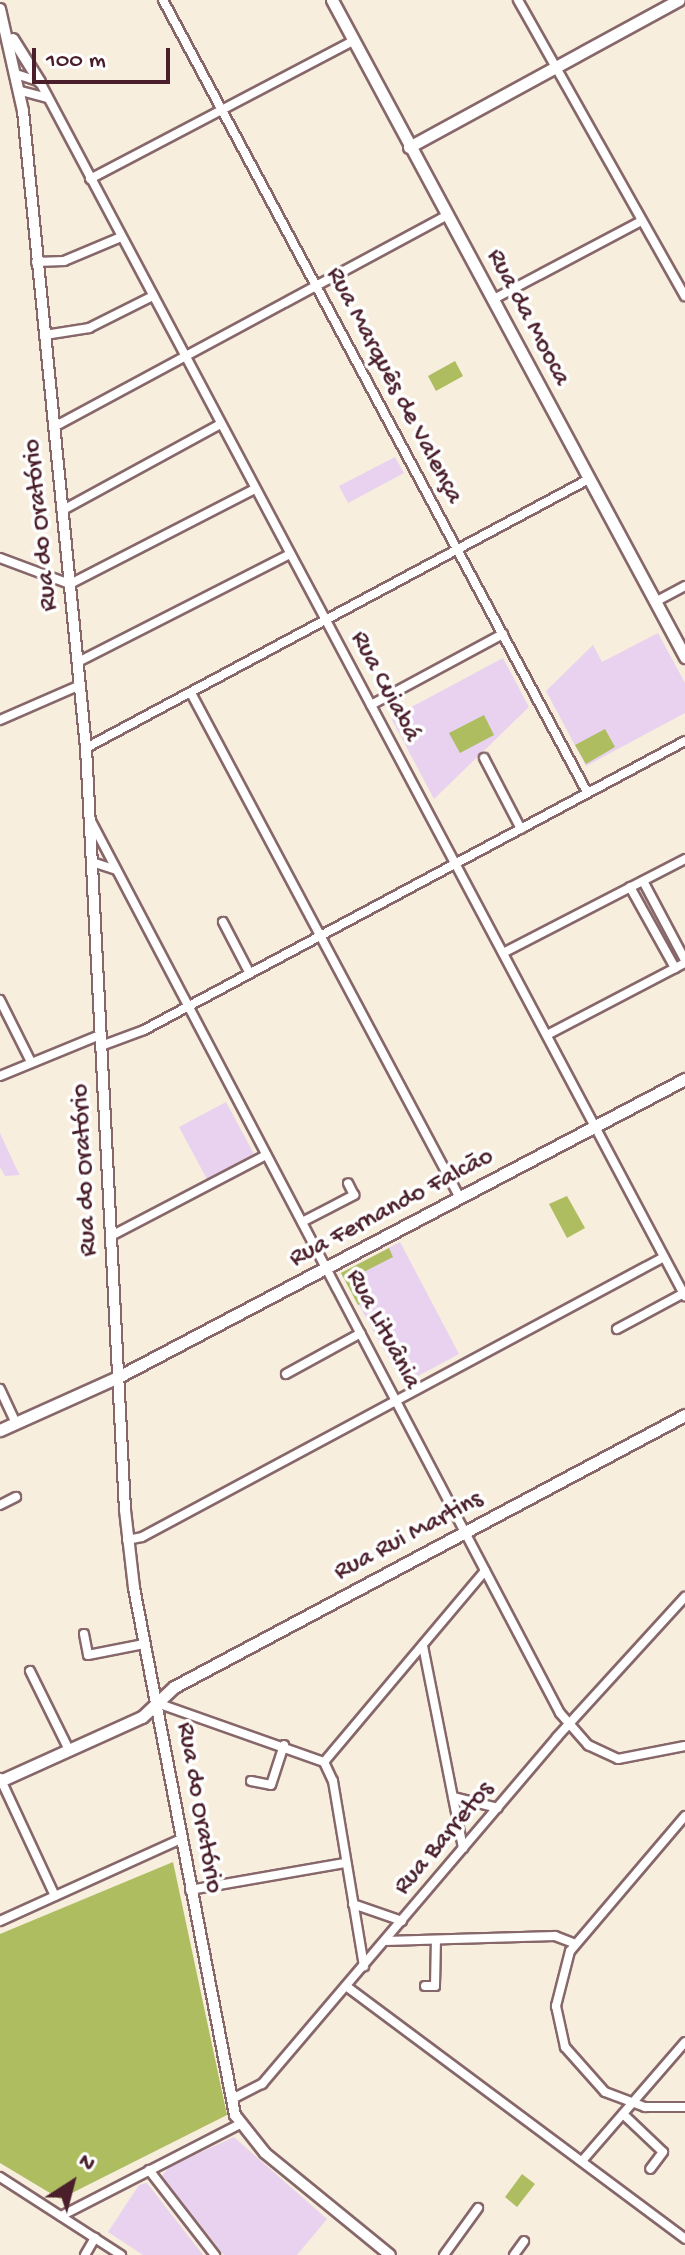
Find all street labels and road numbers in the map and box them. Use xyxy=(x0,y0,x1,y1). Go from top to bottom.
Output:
street label: Rua da Mooca xyxy=(478,244,576,392)
street label: Rua Marquês de Valença xyxy=(317,262,469,510)
street label: Rua do Oratório xyxy=(17,437,67,613)
street label: Rua Cuiabá xyxy=(342,626,426,748)
street label: Rua do Oratório xyxy=(66,1083,106,1257)
street label: Rua Fernando Falcão xyxy=(285,1142,499,1276)
street label: Rua Lituânia xyxy=(337,1265,427,1395)
street label: Rua Rui Martins xyxy=(329,1485,489,1589)
street label: Rua do Oratório xyxy=(168,1720,228,1896)
street label: Rua Barretos xyxy=(388,1775,502,1903)

